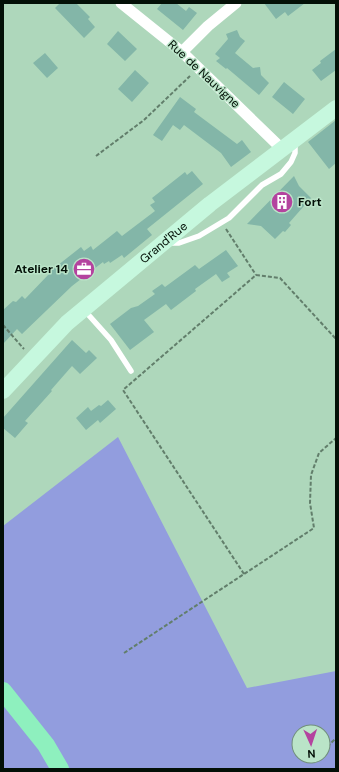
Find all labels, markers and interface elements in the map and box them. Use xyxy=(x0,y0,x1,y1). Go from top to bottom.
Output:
street label: Rue de Nauvigne xyxy=(165,36,244,112)
building icon: Fort xyxy=(269,189,295,215)
place label: Fort xyxy=(298,194,322,210)
street label: Grand'Rue xyxy=(136,218,191,267)
office icon: Atelier 14 xyxy=(71,256,97,282)
place label: Atelier 14 xyxy=(14,261,68,277)
north arrow xyxy=(291,724,331,764)
text: N xyxy=(307,747,316,761)

